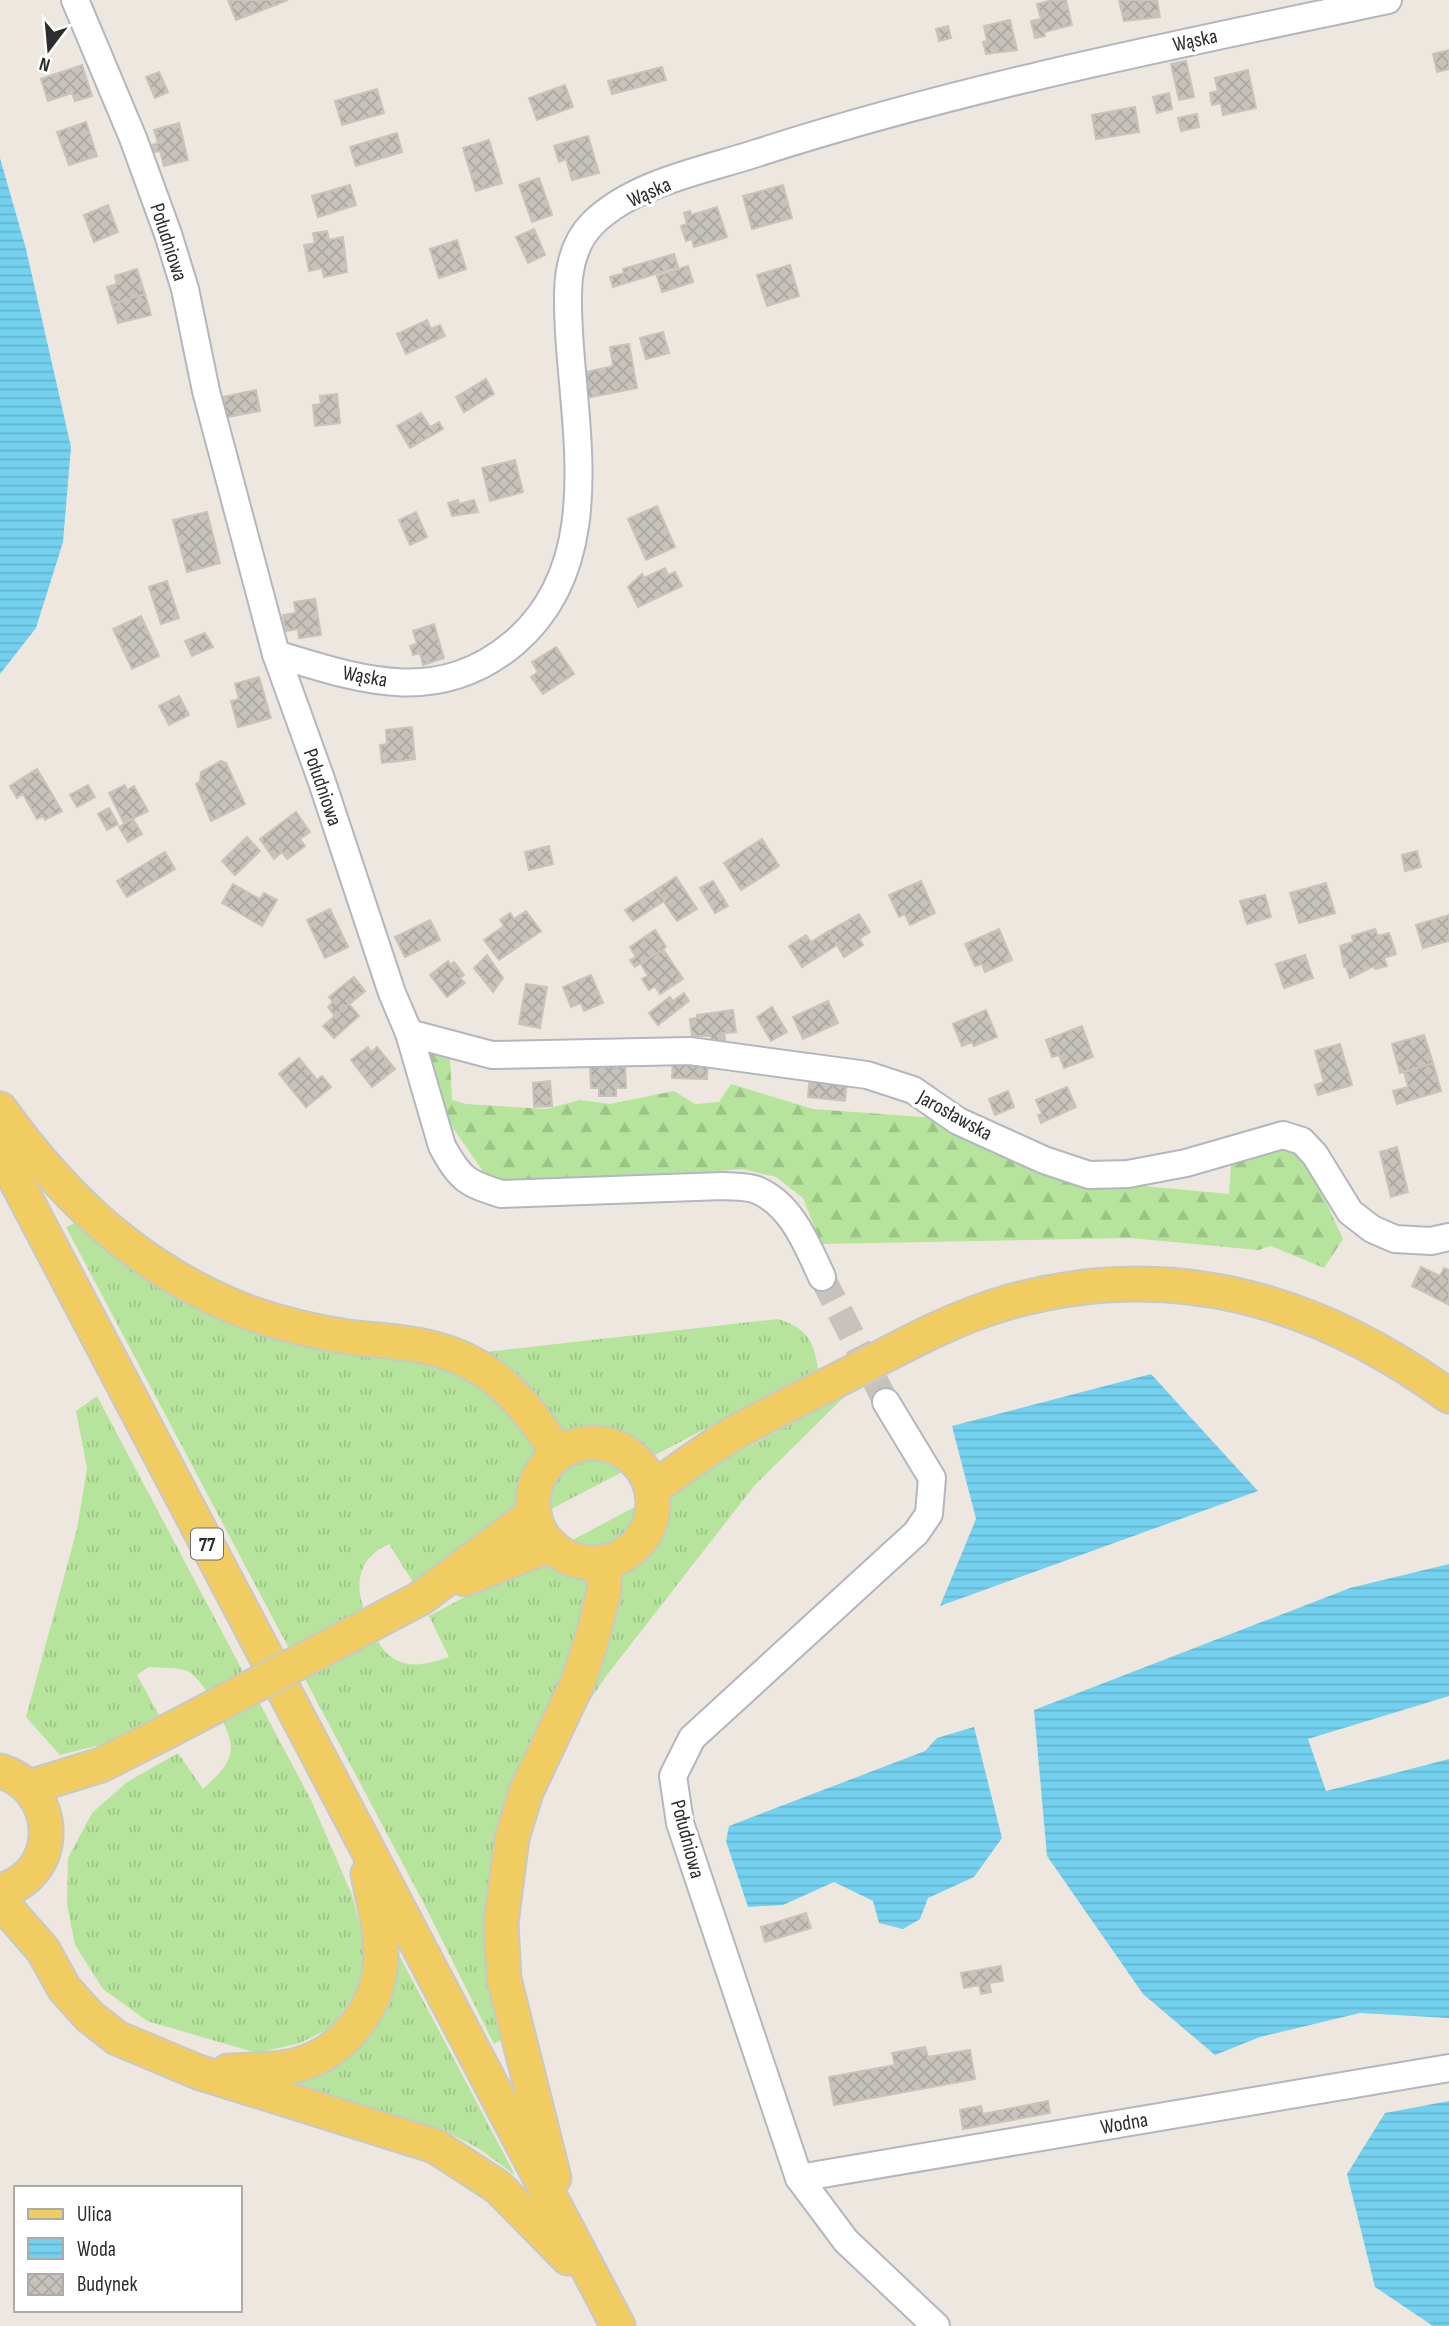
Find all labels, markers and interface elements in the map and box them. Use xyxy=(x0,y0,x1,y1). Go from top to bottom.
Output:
north arrow xyxy=(14,14,84,84)
street label: Wąska xyxy=(1171,24,1220,57)
text: N xyxy=(37,51,53,76)
street label: Wąska xyxy=(624,172,675,213)
street label: Południowa xyxy=(144,200,193,284)
street label: Wąska xyxy=(341,660,389,693)
street label: Południowa xyxy=(298,745,347,829)
street label: Jarosławska xyxy=(912,1084,997,1146)
road number: 77 xyxy=(191,1528,223,1560)
street label: Południowa xyxy=(665,1797,710,1881)
street label: Wodna xyxy=(1098,2107,1150,2140)
legend xyxy=(14,2186,242,2312)
text: Ulica xyxy=(77,2202,112,2227)
text: Woda xyxy=(77,2237,116,2262)
text: Budynek xyxy=(77,2272,137,2297)

